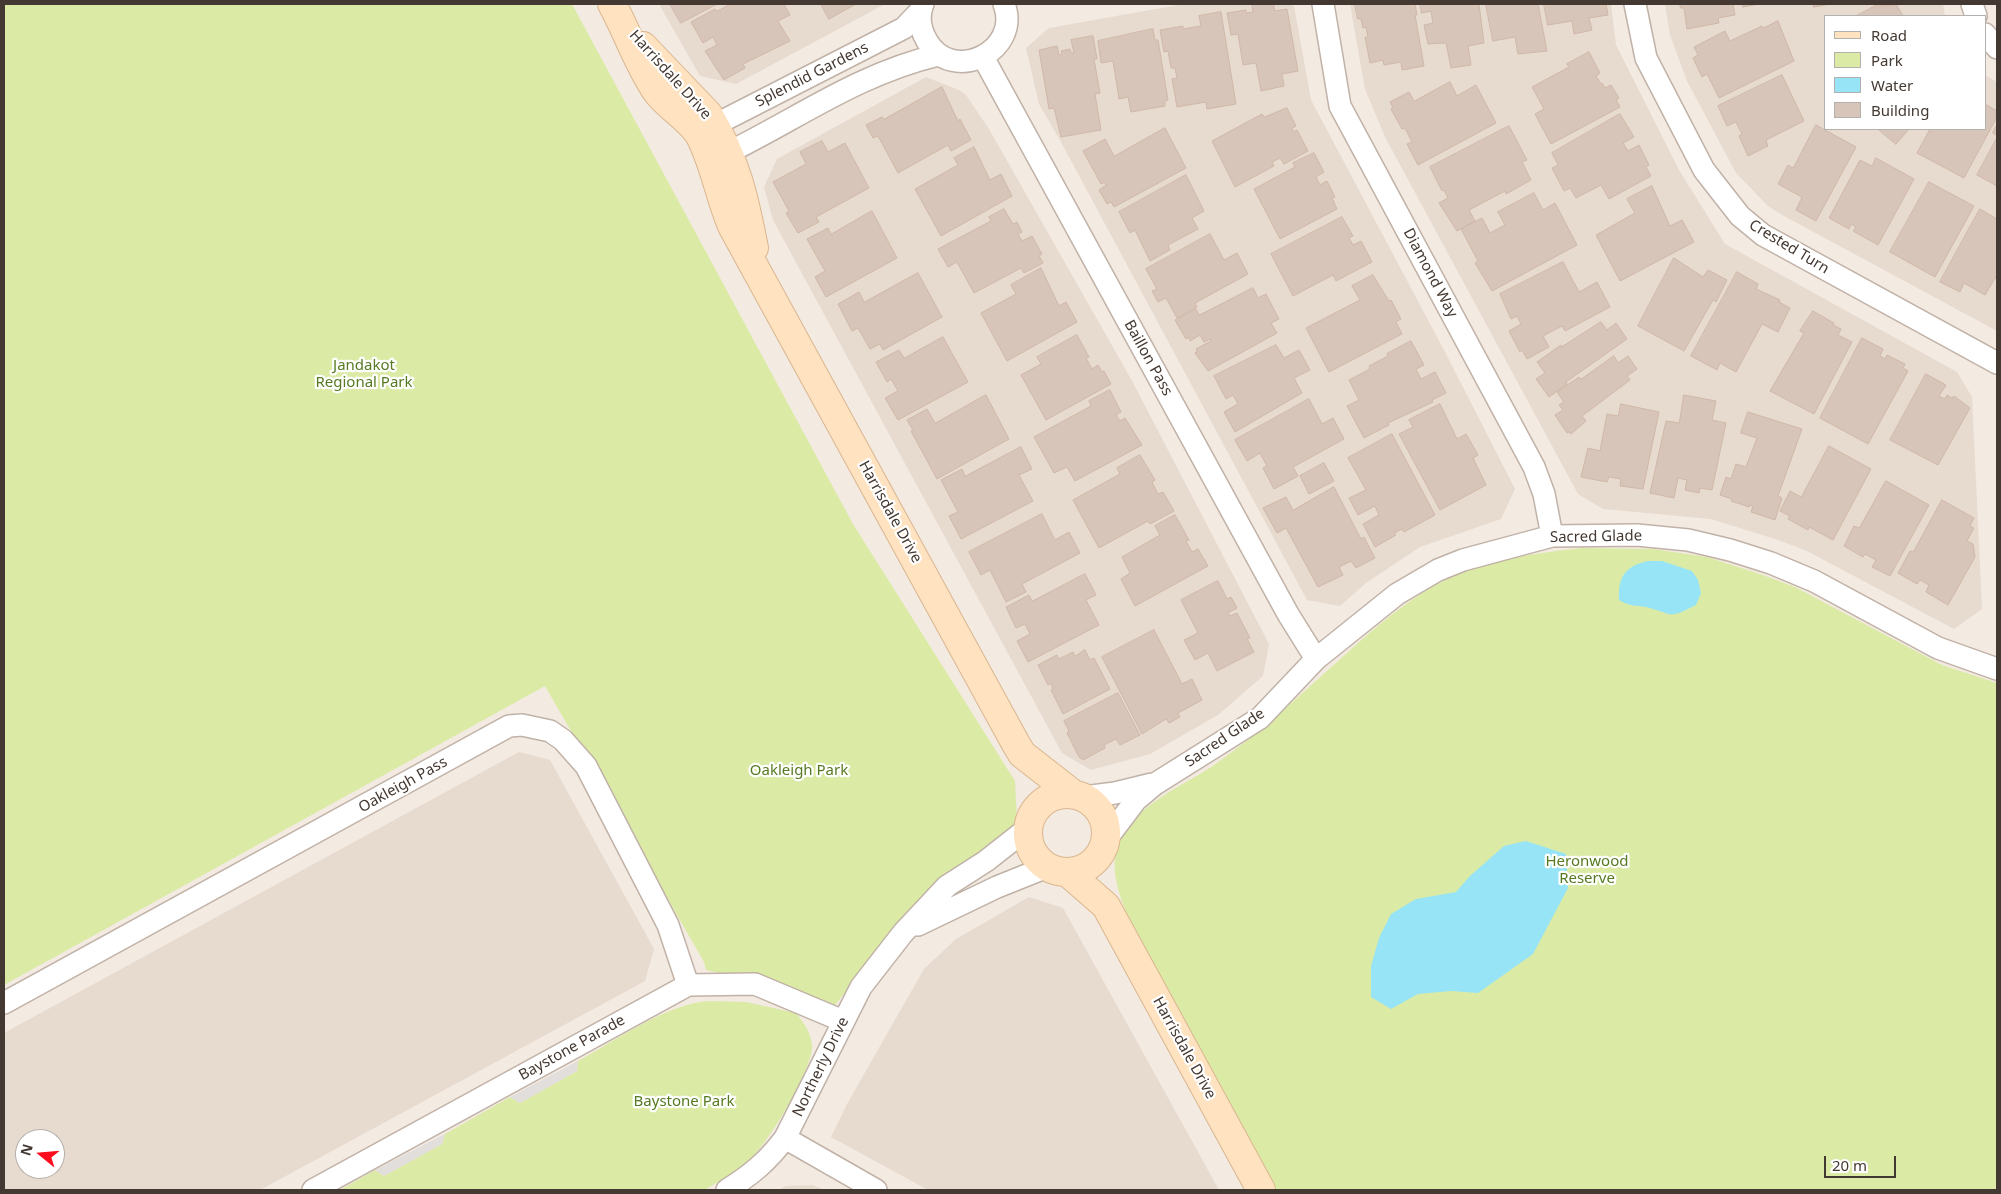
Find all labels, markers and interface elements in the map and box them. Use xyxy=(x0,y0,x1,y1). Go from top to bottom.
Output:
legend xyxy=(1824,15,1986,130)
text: Road xyxy=(1871,25,1907,45)
street label: Harrisdale Drive xyxy=(625,27,715,123)
street label: Splendid Gardens xyxy=(752,39,872,111)
text: Park xyxy=(1871,50,1903,70)
text: Water xyxy=(1871,75,1913,95)
text: Building xyxy=(1871,100,1929,120)
street label: Crested Turn xyxy=(1746,216,1832,278)
street label: Diamond Way xyxy=(1399,225,1461,321)
street label: Baillon Pass xyxy=(1120,317,1176,399)
park label: Jandakot Regional Park xyxy=(315,357,413,392)
street label: Harrisdale Drive xyxy=(855,458,925,566)
street label: Sacred Glade xyxy=(1550,527,1642,547)
street label: Sacred Glade xyxy=(1182,705,1268,771)
street label: Oakleigh Pass xyxy=(356,753,450,817)
park label: Oakleigh Park xyxy=(750,762,848,780)
park label: Heronwood Reserve xyxy=(1546,853,1628,888)
street label: Harrisdale Drive xyxy=(1149,994,1219,1102)
street label: Baystone Parade xyxy=(516,1011,628,1085)
street label: Northerly Drive xyxy=(789,1014,853,1120)
park label: Baystone Park xyxy=(634,1093,734,1111)
north arrow xyxy=(15,1129,65,1179)
text: N xyxy=(15,1142,37,1158)
scale bar xyxy=(1826,1146,1898,1178)
text: 20 m xyxy=(1832,1155,1867,1175)

